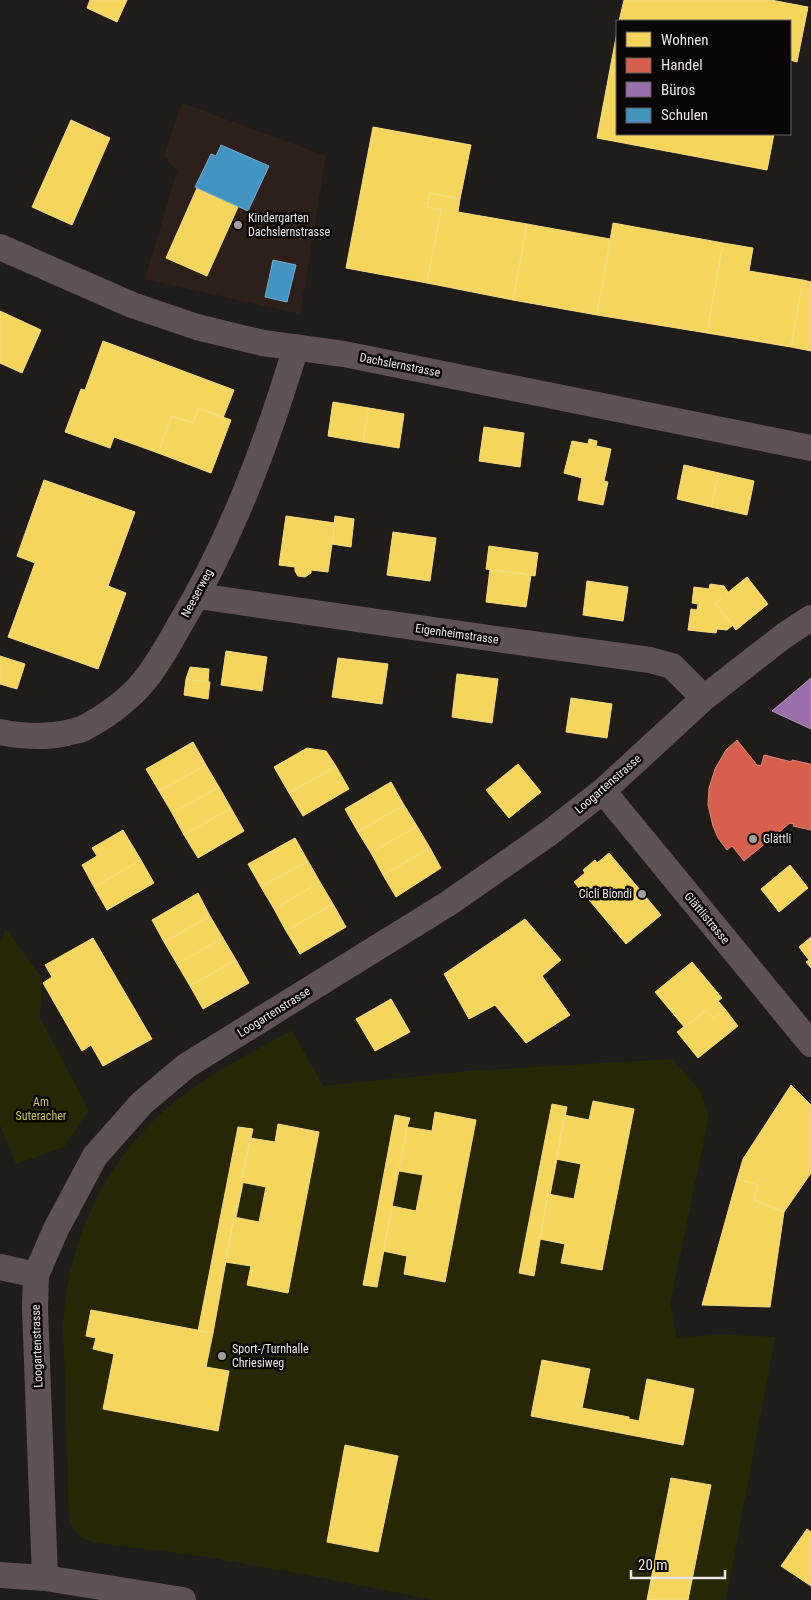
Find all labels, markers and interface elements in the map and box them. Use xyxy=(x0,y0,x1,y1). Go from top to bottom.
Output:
legend xyxy=(616,20,791,135)
text: Wohnen xyxy=(661,31,709,49)
text: Handel xyxy=(661,56,703,74)
text: Büros xyxy=(661,81,695,99)
text: Schulen xyxy=(661,106,708,124)
place label: Kindergarten Dachslernstrasse xyxy=(248,211,330,239)
marker: Kindergarten Dachslernstrasse xyxy=(232,219,244,231)
street label: Dachslernstrasse xyxy=(358,350,442,380)
street label: Neeserweg xyxy=(178,566,216,620)
street label: Eigenheimstrasse xyxy=(414,621,500,647)
street label: Loogartenstrasse xyxy=(572,751,644,817)
place label: Glättli xyxy=(763,832,791,846)
marker: Glättli xyxy=(747,833,759,845)
place label: Cicli Biondi xyxy=(579,887,632,901)
marker: Cicli Biondi xyxy=(636,888,648,900)
street label: Glättlistrasse xyxy=(681,889,733,947)
street label: Loogartenstrasse xyxy=(235,984,313,1040)
park label: Am Suteracher xyxy=(16,1095,67,1123)
street label: Loogartenstrasse xyxy=(29,1304,45,1388)
place label: Sport-/Turnhalle Chriesiweg xyxy=(232,1342,309,1370)
marker: Sport-/Turnhalle Chriesiweg xyxy=(216,1350,228,1362)
scale bar xyxy=(631,1548,725,1580)
text: 20 m xyxy=(638,1556,668,1574)

